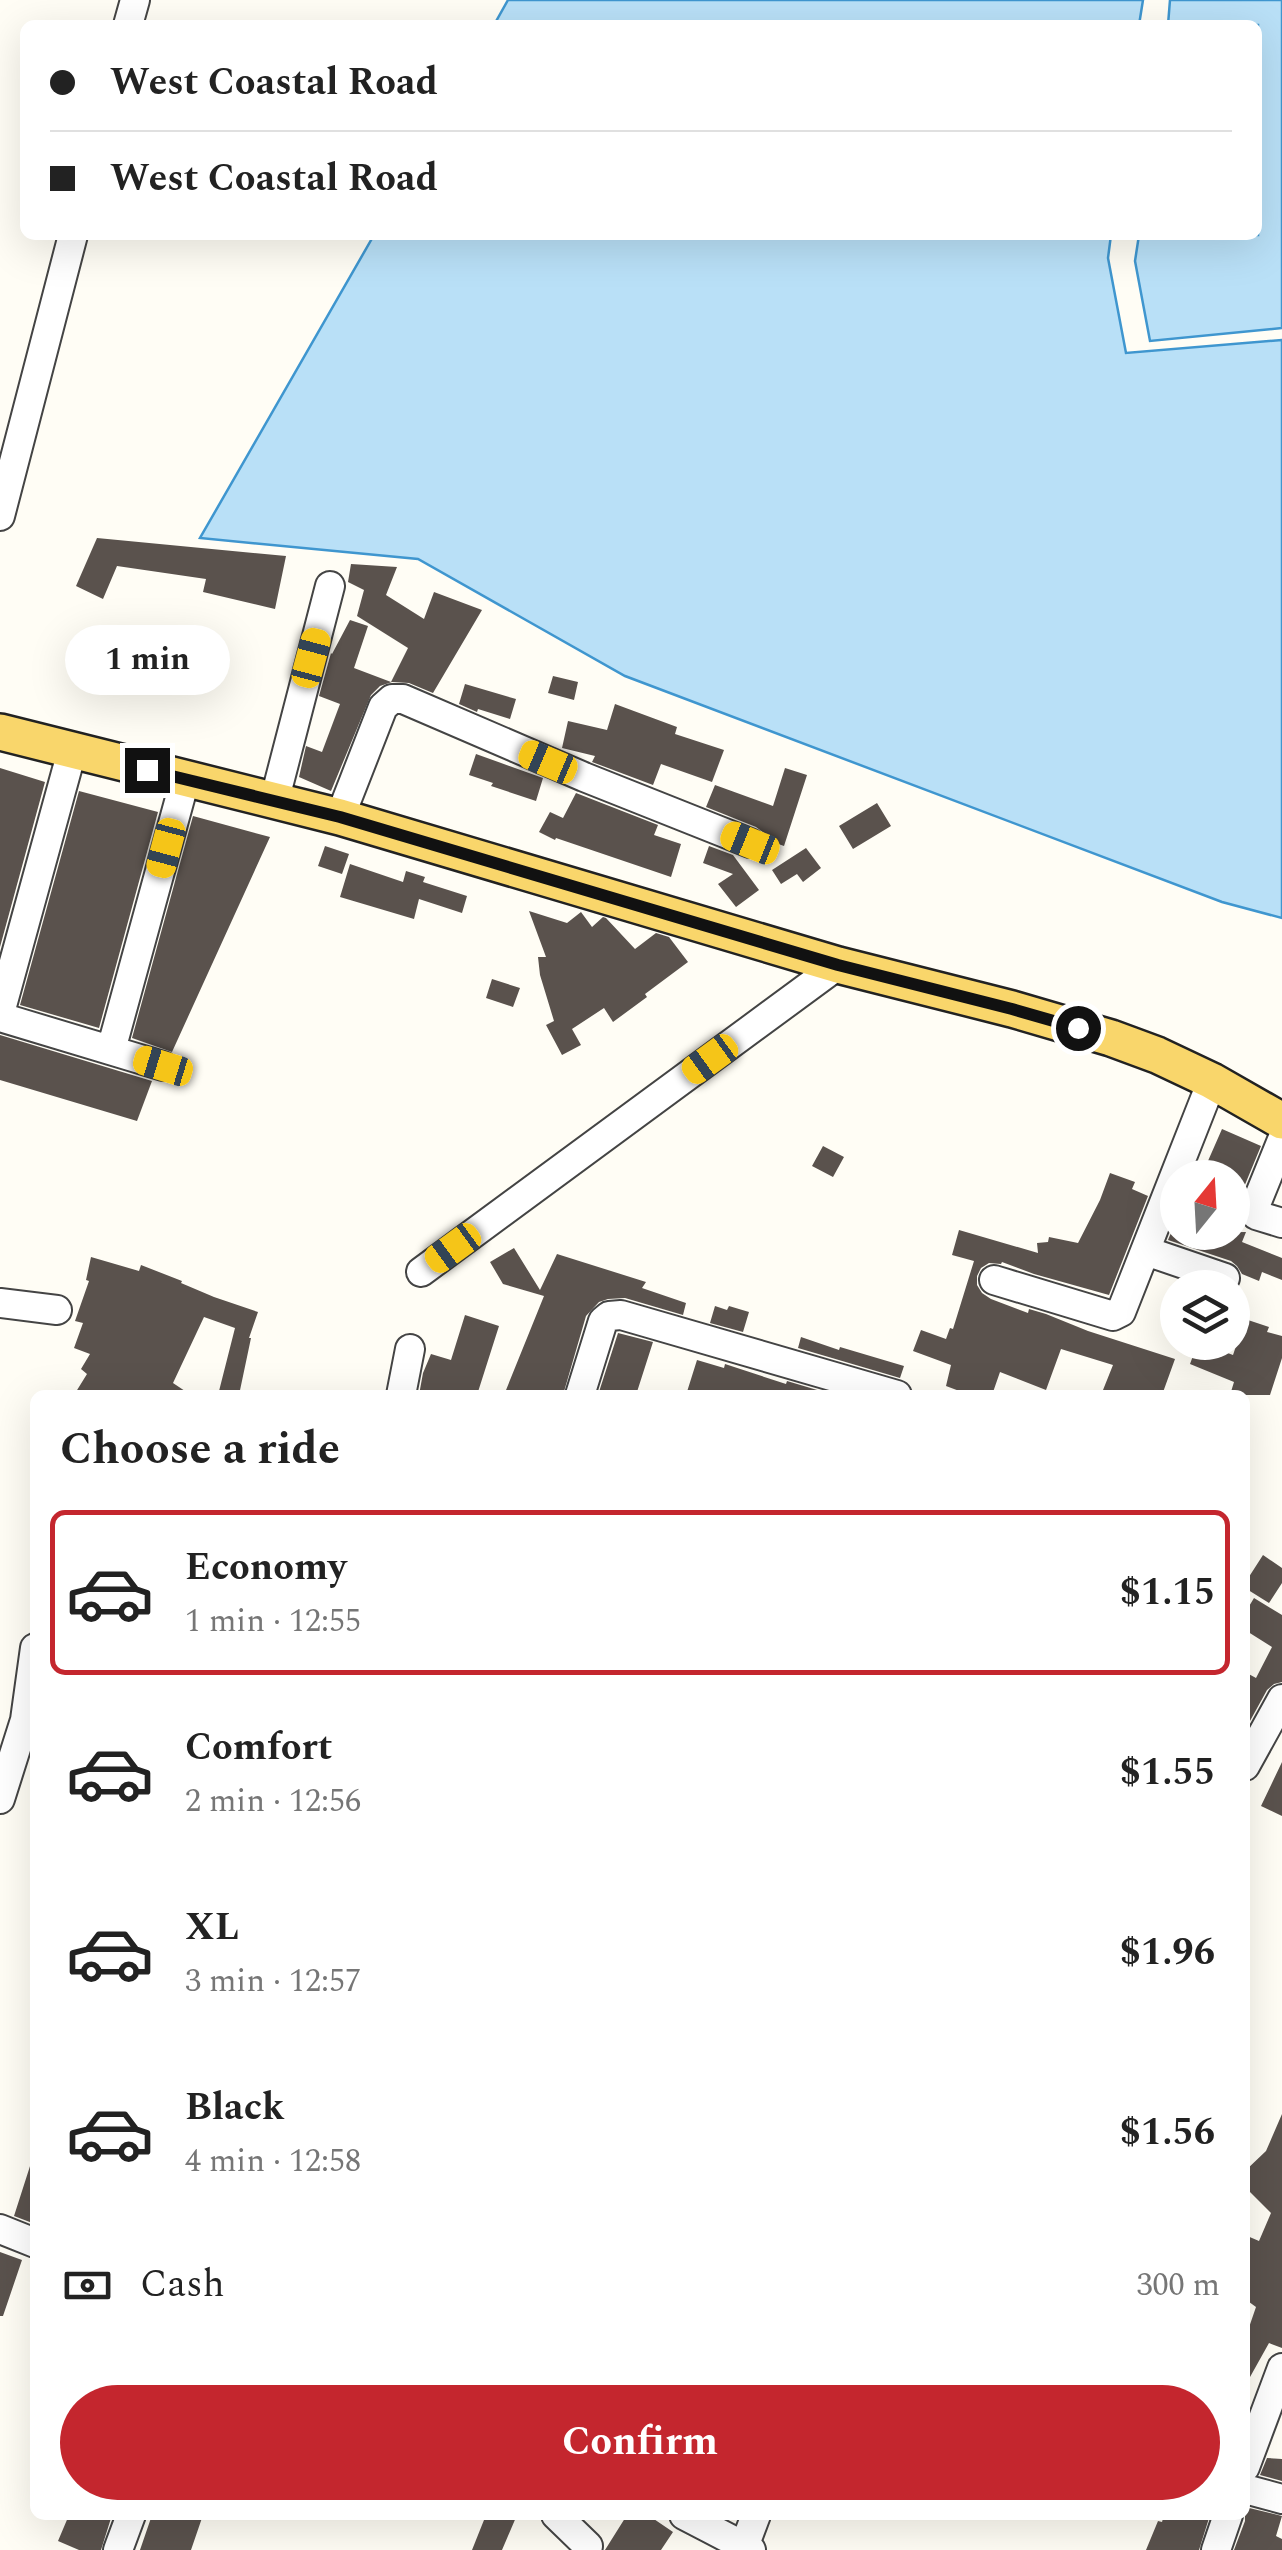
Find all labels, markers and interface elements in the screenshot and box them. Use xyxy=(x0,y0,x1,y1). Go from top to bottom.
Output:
text: West Coastal Road xyxy=(110,54,438,112)
text: West Coastal Road xyxy=(110,150,438,208)
callout: 1 min xyxy=(64,625,230,695)
car xyxy=(289,625,333,691)
text: 1 min xyxy=(105,635,190,684)
car xyxy=(515,736,581,788)
route end xyxy=(125,748,170,793)
car xyxy=(144,815,188,881)
car xyxy=(717,818,783,868)
route start xyxy=(1056,1006,1101,1051)
car xyxy=(677,1029,743,1089)
car xyxy=(130,1043,196,1089)
north arrow xyxy=(1160,1160,1250,1250)
map controls xyxy=(1160,1160,1250,1360)
car xyxy=(420,1218,486,1278)
button: layers xyxy=(1160,1270,1250,1360)
text: Choose a ride xyxy=(60,1415,340,1484)
text: Economy xyxy=(185,1539,346,1597)
icon: car xyxy=(65,1548,155,1638)
text: $1.15 xyxy=(1120,1564,1215,1622)
text: 1 min · 12:55 xyxy=(185,1597,361,1646)
text: Comfort xyxy=(185,1719,332,1777)
icon: car xyxy=(65,1728,155,1818)
text: $1.55 xyxy=(1120,1744,1215,1802)
text: 2 min · 12:56 xyxy=(185,1777,361,1826)
text: XL xyxy=(185,1899,239,1957)
icon: car xyxy=(65,1908,155,1998)
text: $1.96 xyxy=(1120,1924,1215,1982)
text: 3 min · 12:57 xyxy=(185,1957,361,2006)
text: Black xyxy=(185,2079,285,2137)
icon: car xyxy=(65,2088,155,2178)
text: $1.56 xyxy=(1120,2104,1215,2162)
text: 4 min · 12:58 xyxy=(185,2137,361,2186)
text: Cash xyxy=(140,2256,225,2314)
icon: cash xyxy=(60,2258,115,2313)
text: 300 m xyxy=(1136,2261,1220,2310)
button: Confirm xyxy=(60,2385,1220,2500)

